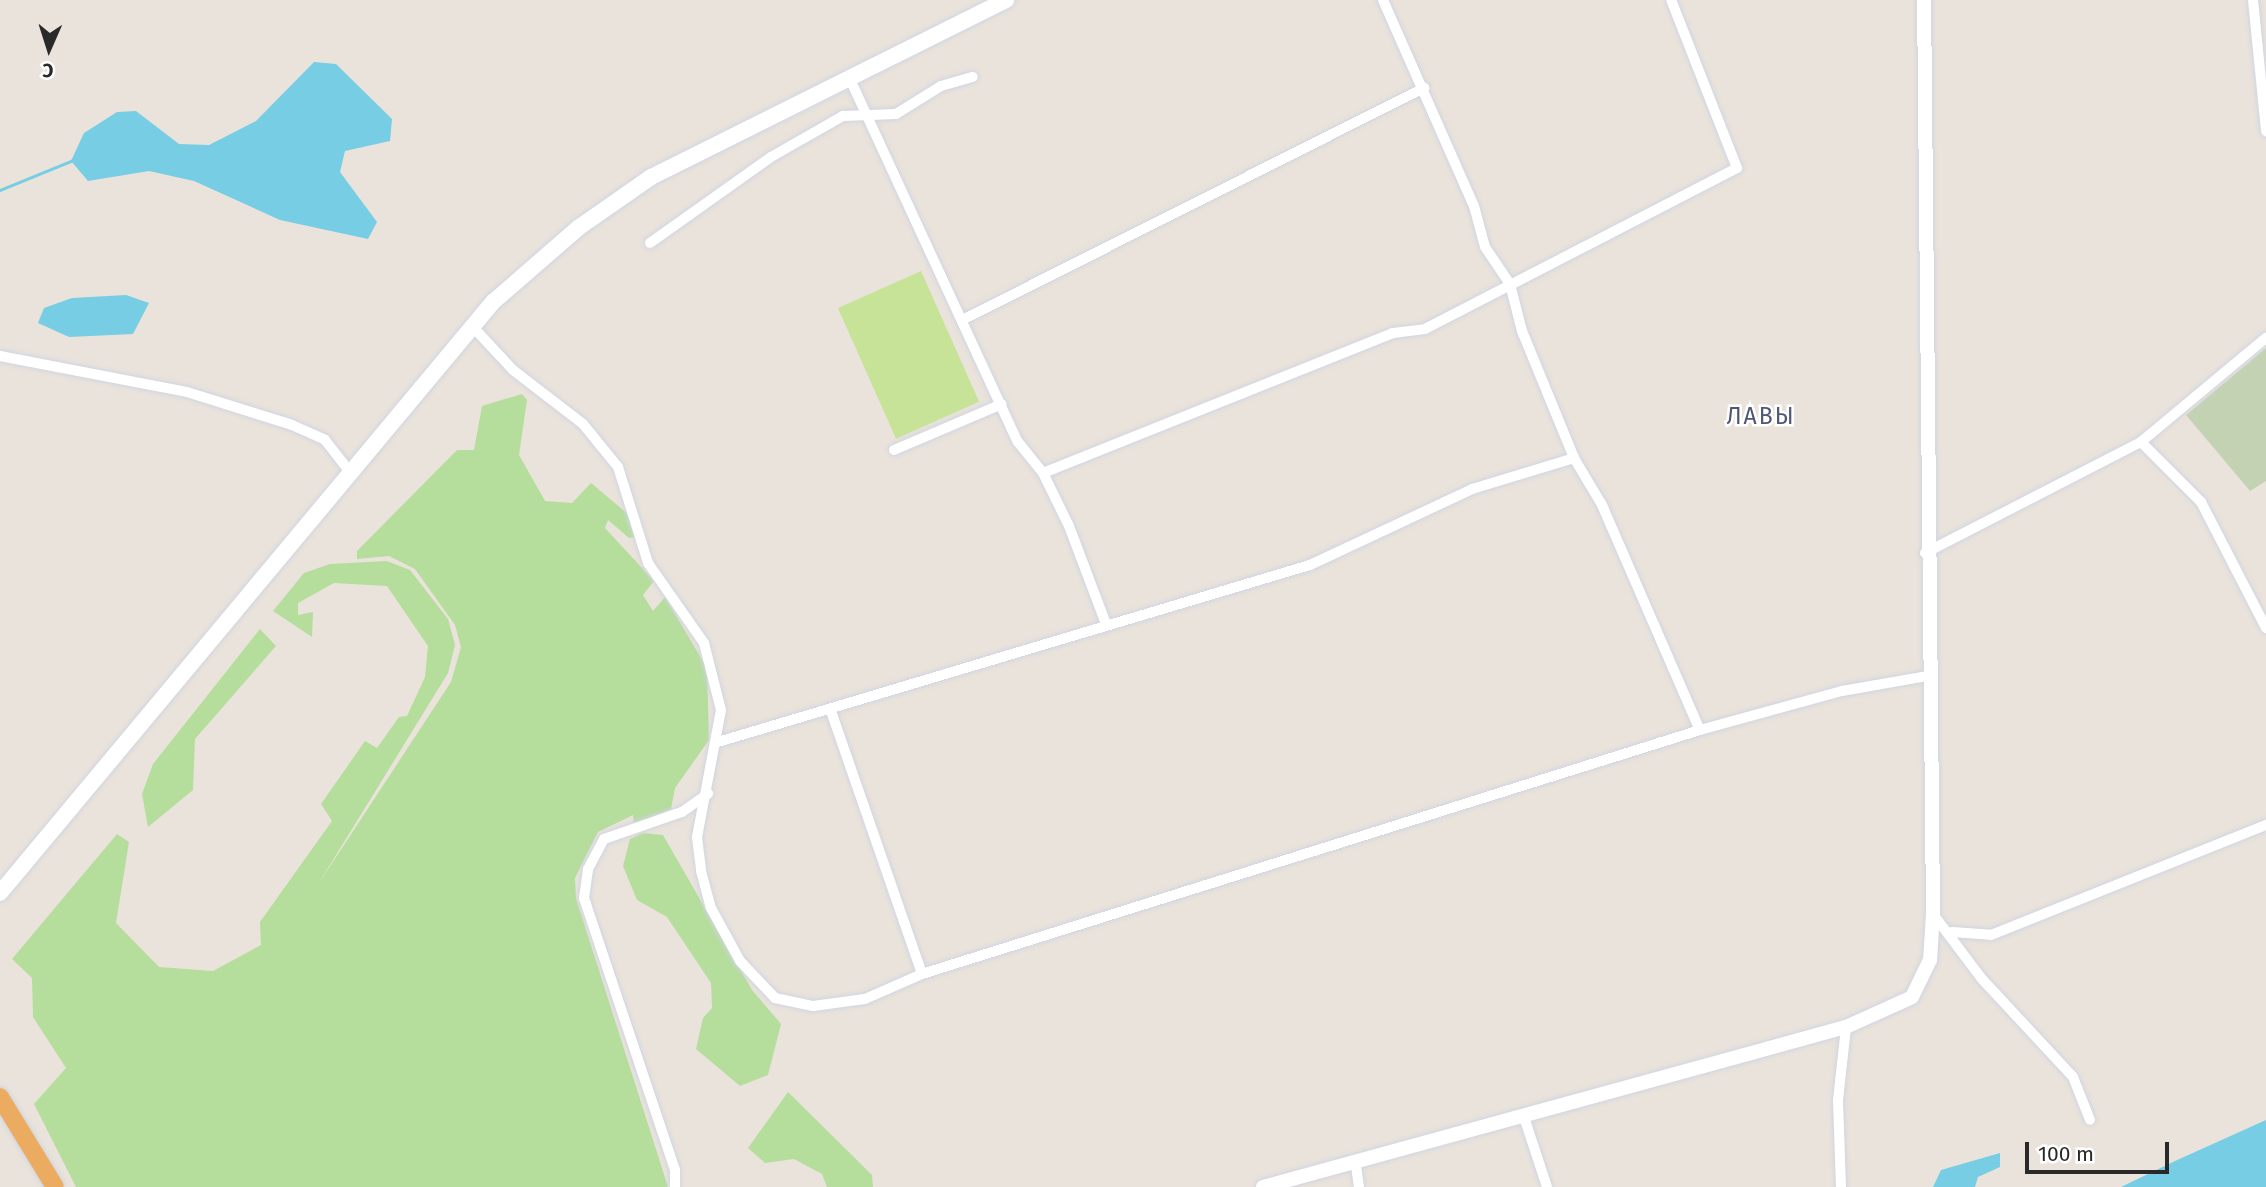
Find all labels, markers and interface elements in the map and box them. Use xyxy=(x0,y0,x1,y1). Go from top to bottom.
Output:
north arrow xyxy=(14,14,84,84)
text: С xyxy=(42,59,54,82)
district label: ЛАВЫ xyxy=(1727,402,1795,430)
scale bar xyxy=(2028,1128,2172,1172)
text: 100 m xyxy=(2038,1141,2094,1167)

